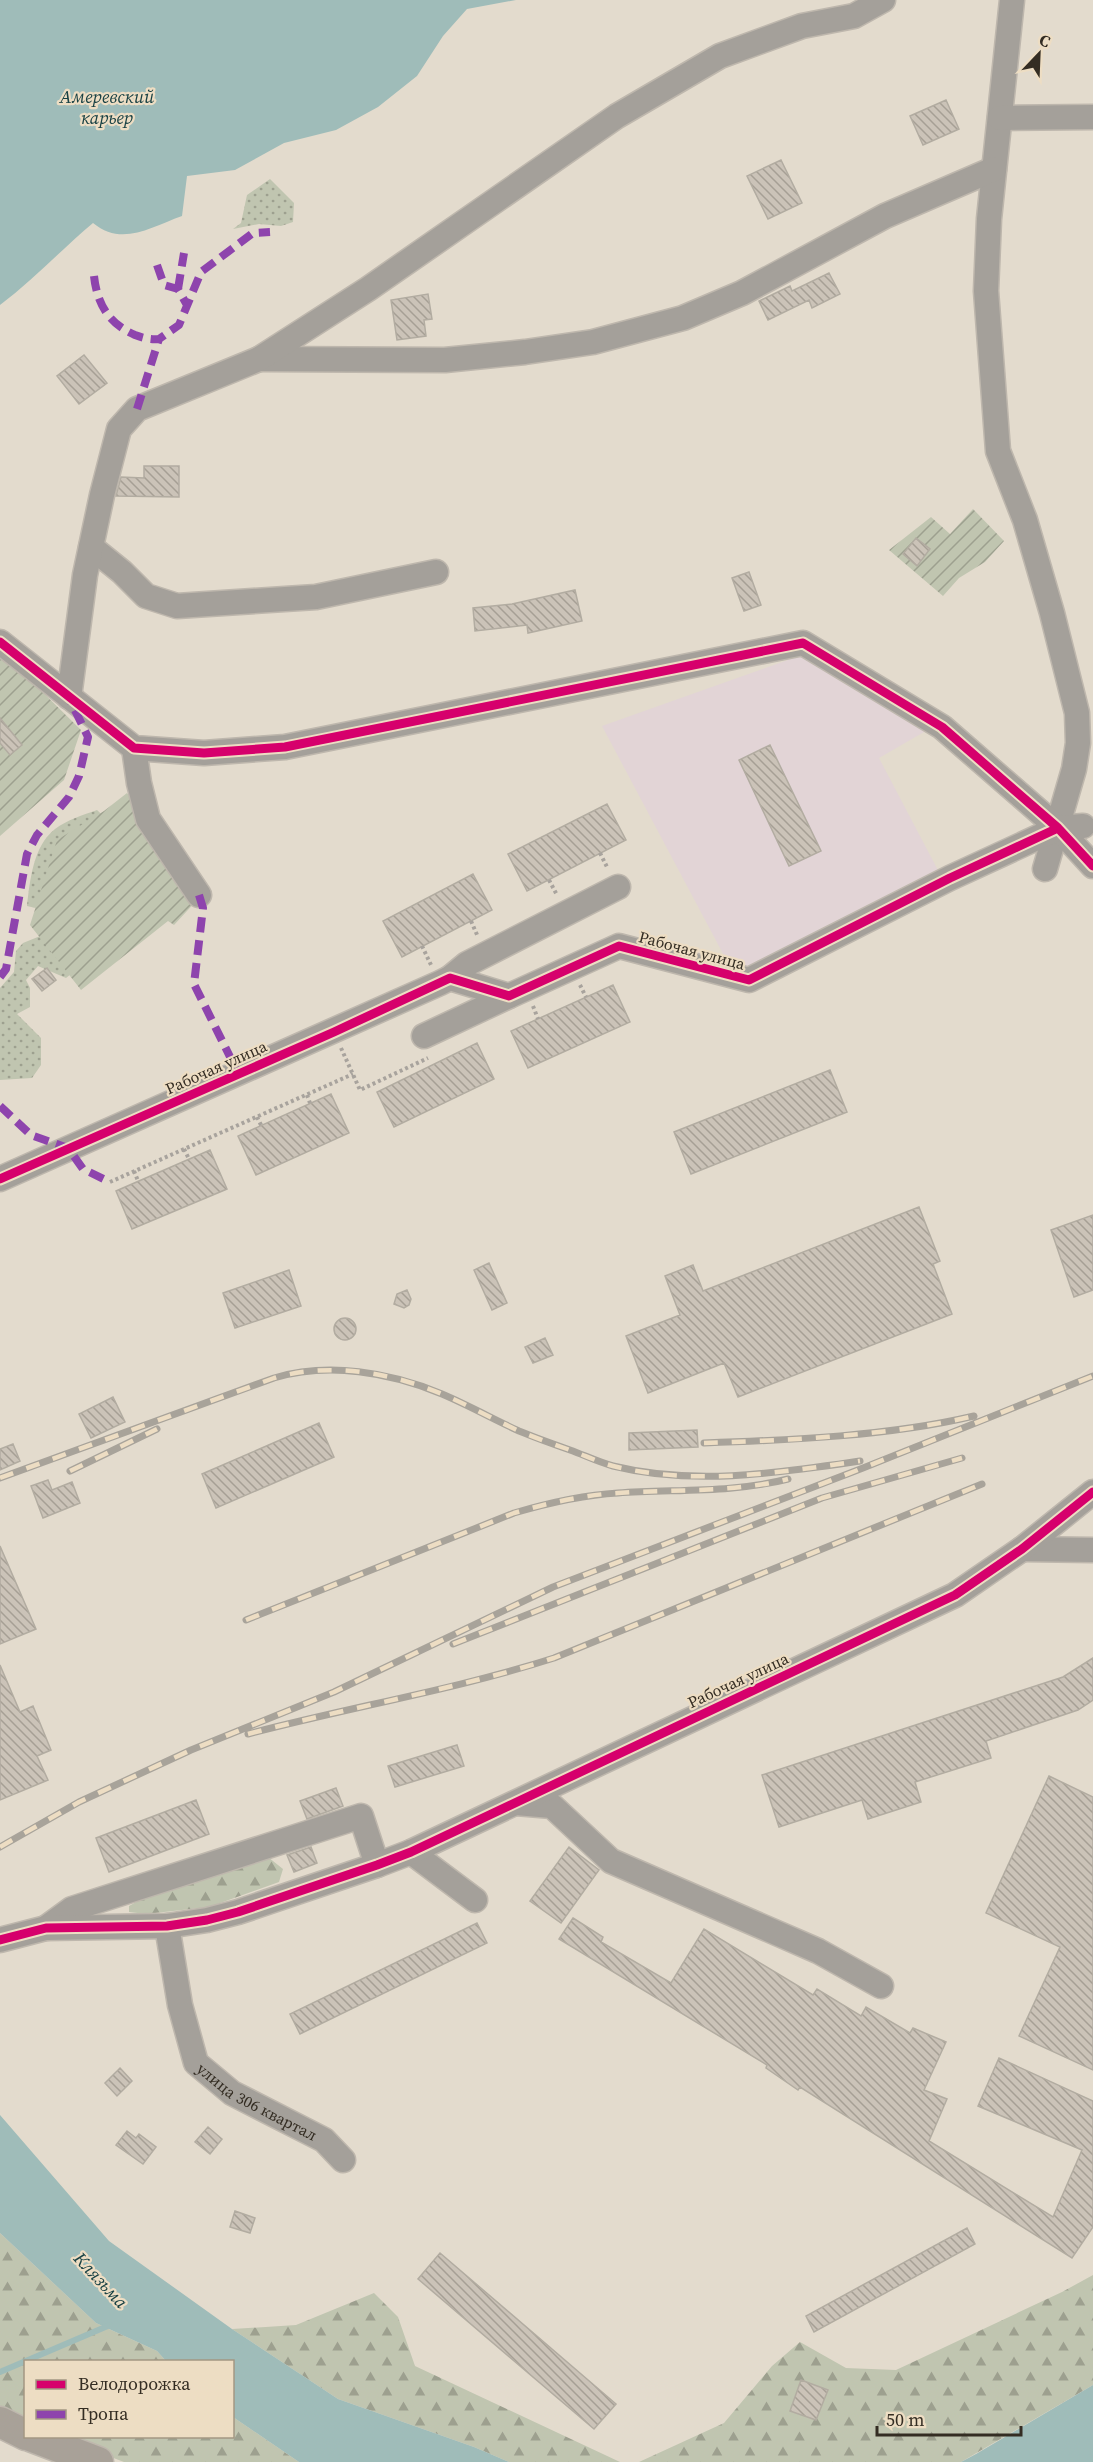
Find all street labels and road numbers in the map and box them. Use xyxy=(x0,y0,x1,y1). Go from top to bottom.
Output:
street label: Рабочая улица xyxy=(636,925,748,975)
street label: Рабочая улица xyxy=(162,1034,271,1099)
street label: Рабочая улица xyxy=(684,1647,793,1713)
street label: улица 306 квартал xyxy=(192,2057,321,2146)

